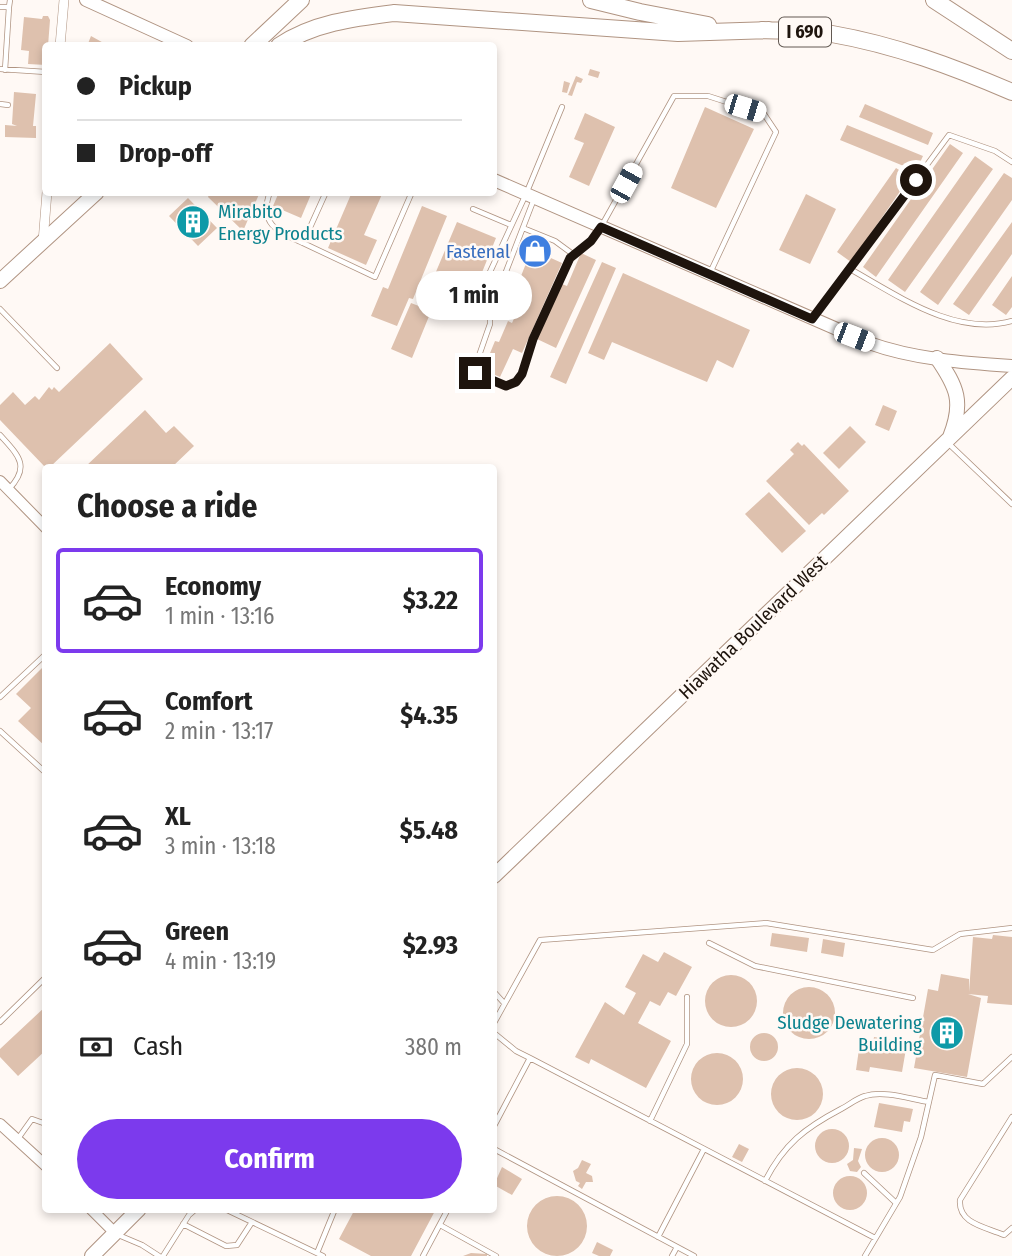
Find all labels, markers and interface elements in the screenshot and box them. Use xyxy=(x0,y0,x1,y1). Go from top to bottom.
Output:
road number: I 690 xyxy=(779,17,831,46)
text: Pickup xyxy=(119,71,192,102)
car xyxy=(722,92,769,124)
text: Drop-off xyxy=(119,138,212,169)
car xyxy=(607,160,646,206)
route start xyxy=(900,164,932,196)
place label: Mirabito Energy Products xyxy=(218,200,343,245)
building icon: Mirabito Energy Products xyxy=(174,203,212,241)
shop icon: Fastenal xyxy=(516,232,554,270)
place label: Fastenal xyxy=(446,240,510,263)
callout: 1 min xyxy=(417,272,533,320)
text: 1 min xyxy=(449,281,499,309)
car xyxy=(831,320,878,354)
route end xyxy=(459,357,491,389)
text: Choose a ride xyxy=(77,487,258,525)
street label: Hiawatha Boulevard West xyxy=(674,550,833,704)
icon: car xyxy=(81,569,144,632)
text: Economy xyxy=(165,571,261,602)
text: $3.22 xyxy=(403,585,458,616)
text: 1 min · 13:16 xyxy=(165,602,274,630)
icon: car xyxy=(81,684,144,747)
text: Comfort xyxy=(165,686,253,717)
text: $4.35 xyxy=(400,700,458,731)
text: 2 min · 13:17 xyxy=(165,717,273,745)
icon: car xyxy=(81,799,144,862)
text: XL xyxy=(165,801,191,832)
text: $5.48 xyxy=(400,815,458,846)
text: 3 min · 13:18 xyxy=(165,832,276,860)
icon: car xyxy=(81,914,144,977)
text: Green xyxy=(165,916,229,947)
text: $2.93 xyxy=(403,930,458,961)
text: 4 min · 13:19 xyxy=(165,947,276,975)
place label: Sludge Dewatering Building xyxy=(777,1011,922,1056)
building icon: Sludge Dewatering Building xyxy=(928,1014,966,1052)
icon: cash xyxy=(77,1028,115,1066)
text: Cash xyxy=(133,1031,183,1062)
text: 380 m xyxy=(405,1033,462,1061)
button: Confirm xyxy=(77,1119,462,1199)

